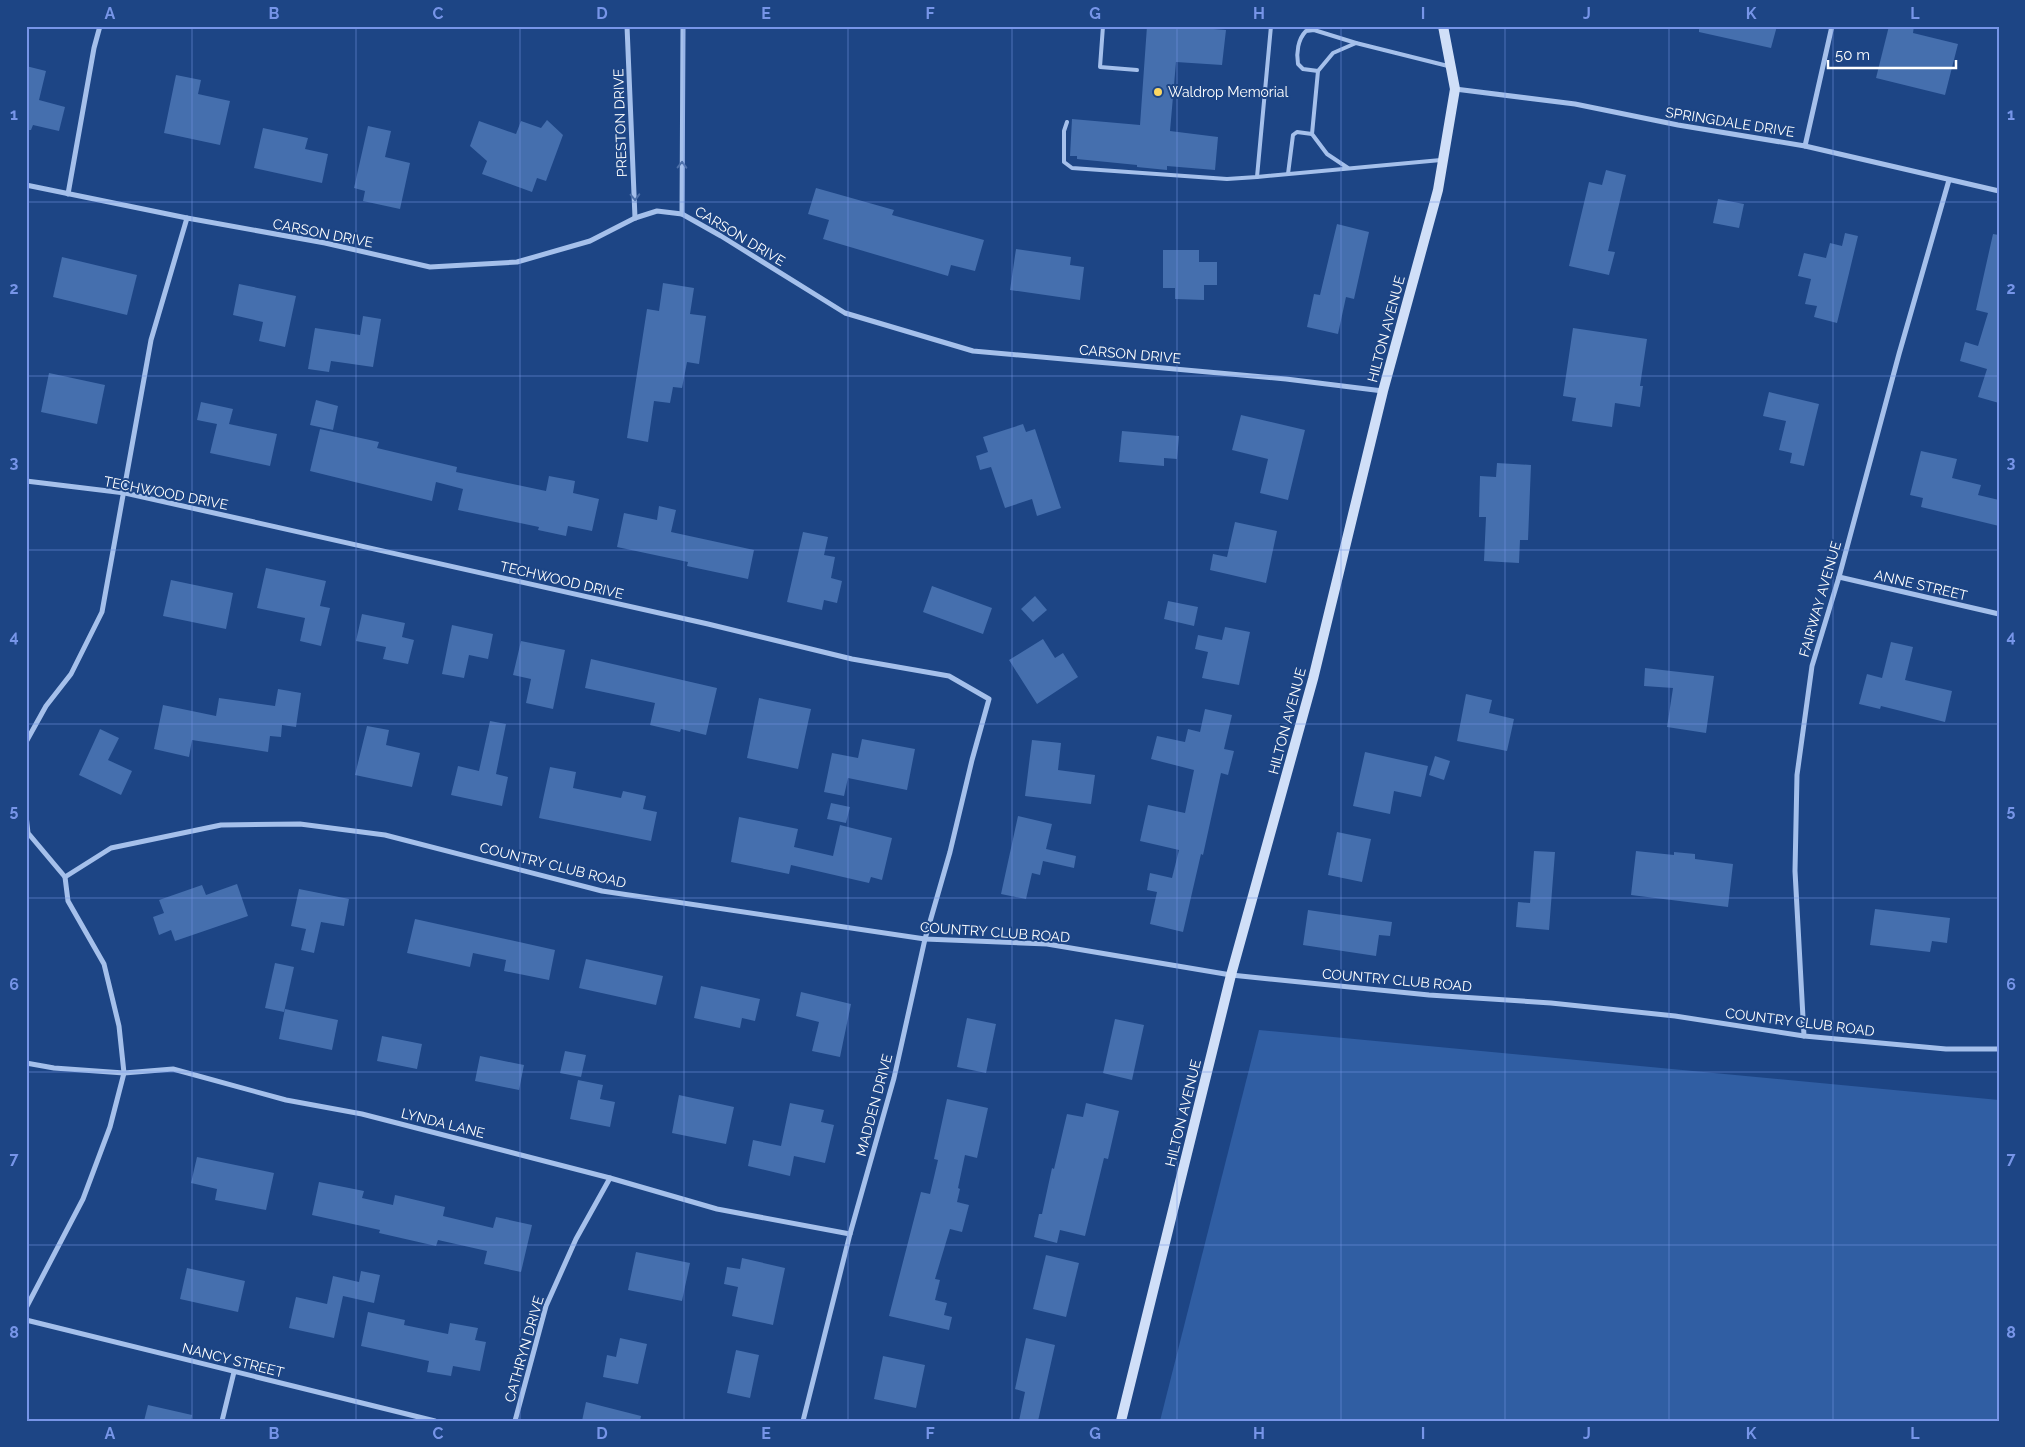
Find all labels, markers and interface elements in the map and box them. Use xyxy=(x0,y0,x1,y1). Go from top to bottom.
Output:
text: A xyxy=(105,4,116,23)
text: B xyxy=(269,4,280,23)
text: C xyxy=(433,4,444,23)
text: D xyxy=(596,4,608,23)
text: E xyxy=(761,4,771,23)
text: F xyxy=(925,4,935,23)
text: G xyxy=(1089,4,1101,23)
text: H xyxy=(1253,4,1265,23)
text: I xyxy=(1421,4,1425,23)
text: J xyxy=(1583,4,1591,23)
text: K xyxy=(1746,4,1757,23)
text: L xyxy=(1910,4,1920,23)
scale bar xyxy=(1828,38,1955,70)
text: 50 m xyxy=(1835,46,1870,64)
street label: PRESTON DRIVE xyxy=(610,68,630,178)
place label: Waldrop Memorial xyxy=(1168,84,1288,100)
marker: Waldrop Memorial xyxy=(1152,86,1164,98)
street label: SPRINGDALE DRIVE xyxy=(1664,104,1796,140)
text: 1 xyxy=(10,105,18,124)
text: 1 xyxy=(2007,105,2015,124)
one-way arrow xyxy=(677,161,687,168)
one-way arrow xyxy=(629,194,640,202)
street label: CARSON DRIVE xyxy=(692,203,788,269)
street label: CARSON DRIVE xyxy=(271,215,375,251)
street label: HILTON AVENUE xyxy=(1364,274,1408,384)
text: 2 xyxy=(9,279,19,298)
text: 2 xyxy=(2006,279,2016,298)
street label: CARSON DRIVE xyxy=(1078,342,1182,366)
text: 3 xyxy=(10,453,19,472)
text: 3 xyxy=(2007,453,2016,472)
street label: TECHWOOD DRIVE xyxy=(102,473,230,513)
street label: FAIRWAY AVENUE xyxy=(1796,539,1844,659)
street label: TECHWOOD DRIVE xyxy=(499,558,625,602)
street label: ANNE STREET xyxy=(1873,567,1969,604)
text: 4 xyxy=(9,627,19,646)
text: 4 xyxy=(2006,627,2016,646)
street label: HILTON AVENUE xyxy=(1265,666,1309,776)
text: 5 xyxy=(10,801,19,820)
text: 5 xyxy=(2007,801,2016,820)
street label: COUNTRY CLUB ROAD xyxy=(478,839,628,891)
street label: COUNTRY CLUB ROAD xyxy=(919,919,1071,945)
street label: COUNTRY CLUB ROAD xyxy=(1321,965,1473,995)
text: 6 xyxy=(9,975,19,994)
text: 6 xyxy=(2006,975,2016,994)
street label: COUNTRY CLUB ROAD xyxy=(1724,1005,1876,1039)
street label: MADDEN DRIVE xyxy=(853,1052,895,1158)
street label: HILTON AVENUE xyxy=(1162,1058,1204,1168)
street label: LYNDA LANE xyxy=(399,1105,487,1141)
text: 7 xyxy=(10,1149,19,1168)
text: 7 xyxy=(2007,1149,2016,1168)
street label: CATHRYN DRIVE xyxy=(501,1294,547,1404)
text: 8 xyxy=(9,1323,19,1342)
text: 8 xyxy=(2006,1323,2016,1342)
street label: NANCY STREET xyxy=(180,1340,286,1380)
text: A xyxy=(105,1424,116,1443)
text: B xyxy=(269,1424,280,1443)
text: C xyxy=(433,1424,444,1443)
text: D xyxy=(596,1424,608,1443)
text: E xyxy=(761,1424,771,1443)
text: F xyxy=(925,1424,935,1443)
text: G xyxy=(1089,1424,1101,1443)
text: H xyxy=(1253,1424,1265,1443)
text: I xyxy=(1421,1424,1425,1443)
text: J xyxy=(1583,1424,1591,1443)
text: K xyxy=(1746,1424,1757,1443)
text: L xyxy=(1910,1424,1920,1443)

